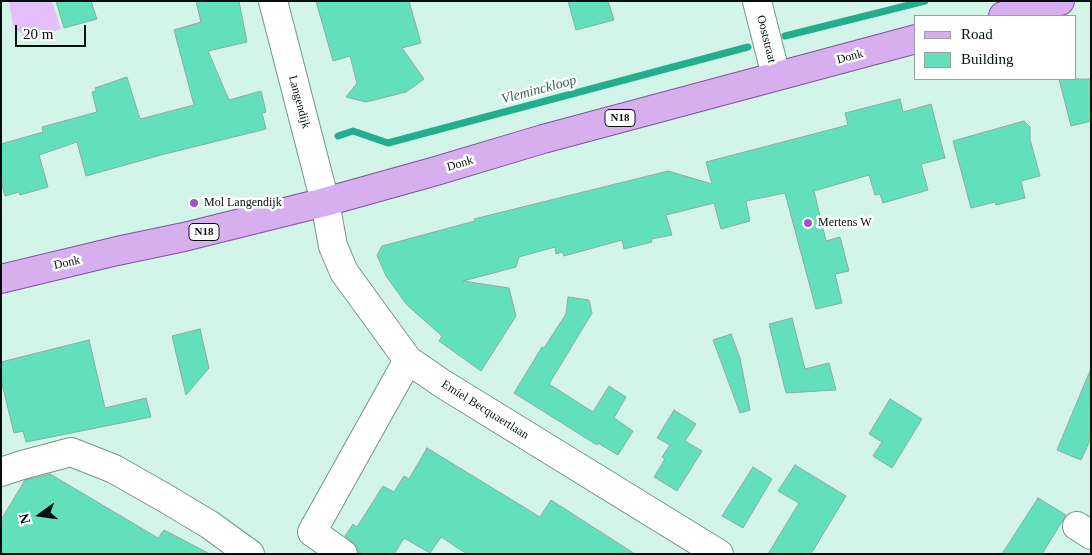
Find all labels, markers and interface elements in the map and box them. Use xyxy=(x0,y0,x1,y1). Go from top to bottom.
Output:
street label: Ooststraat xyxy=(753,14,779,64)
scale bar xyxy=(18,15,89,47)
legend xyxy=(914,15,1077,80)
text: 20 m xyxy=(23,26,53,42)
text: Road xyxy=(961,26,993,42)
street label: Donk xyxy=(835,47,865,67)
text: Building xyxy=(961,51,1014,67)
water label: Vleminckloop xyxy=(500,72,578,108)
street label: Langendijk xyxy=(285,74,313,130)
road number: N18 xyxy=(605,110,635,126)
street label: Donk xyxy=(445,153,475,175)
place label: Mol Langendijk xyxy=(204,196,282,210)
marker: Mol Langendijk xyxy=(188,197,200,209)
place label: Mertens W xyxy=(818,216,872,230)
marker: Mertens W xyxy=(802,217,814,229)
road number: N18 xyxy=(189,223,219,240)
street label: Donk xyxy=(52,253,82,273)
street label: Emiel Becquaertlaan xyxy=(439,377,531,443)
north arrow xyxy=(15,490,65,540)
text: N xyxy=(16,512,33,525)

